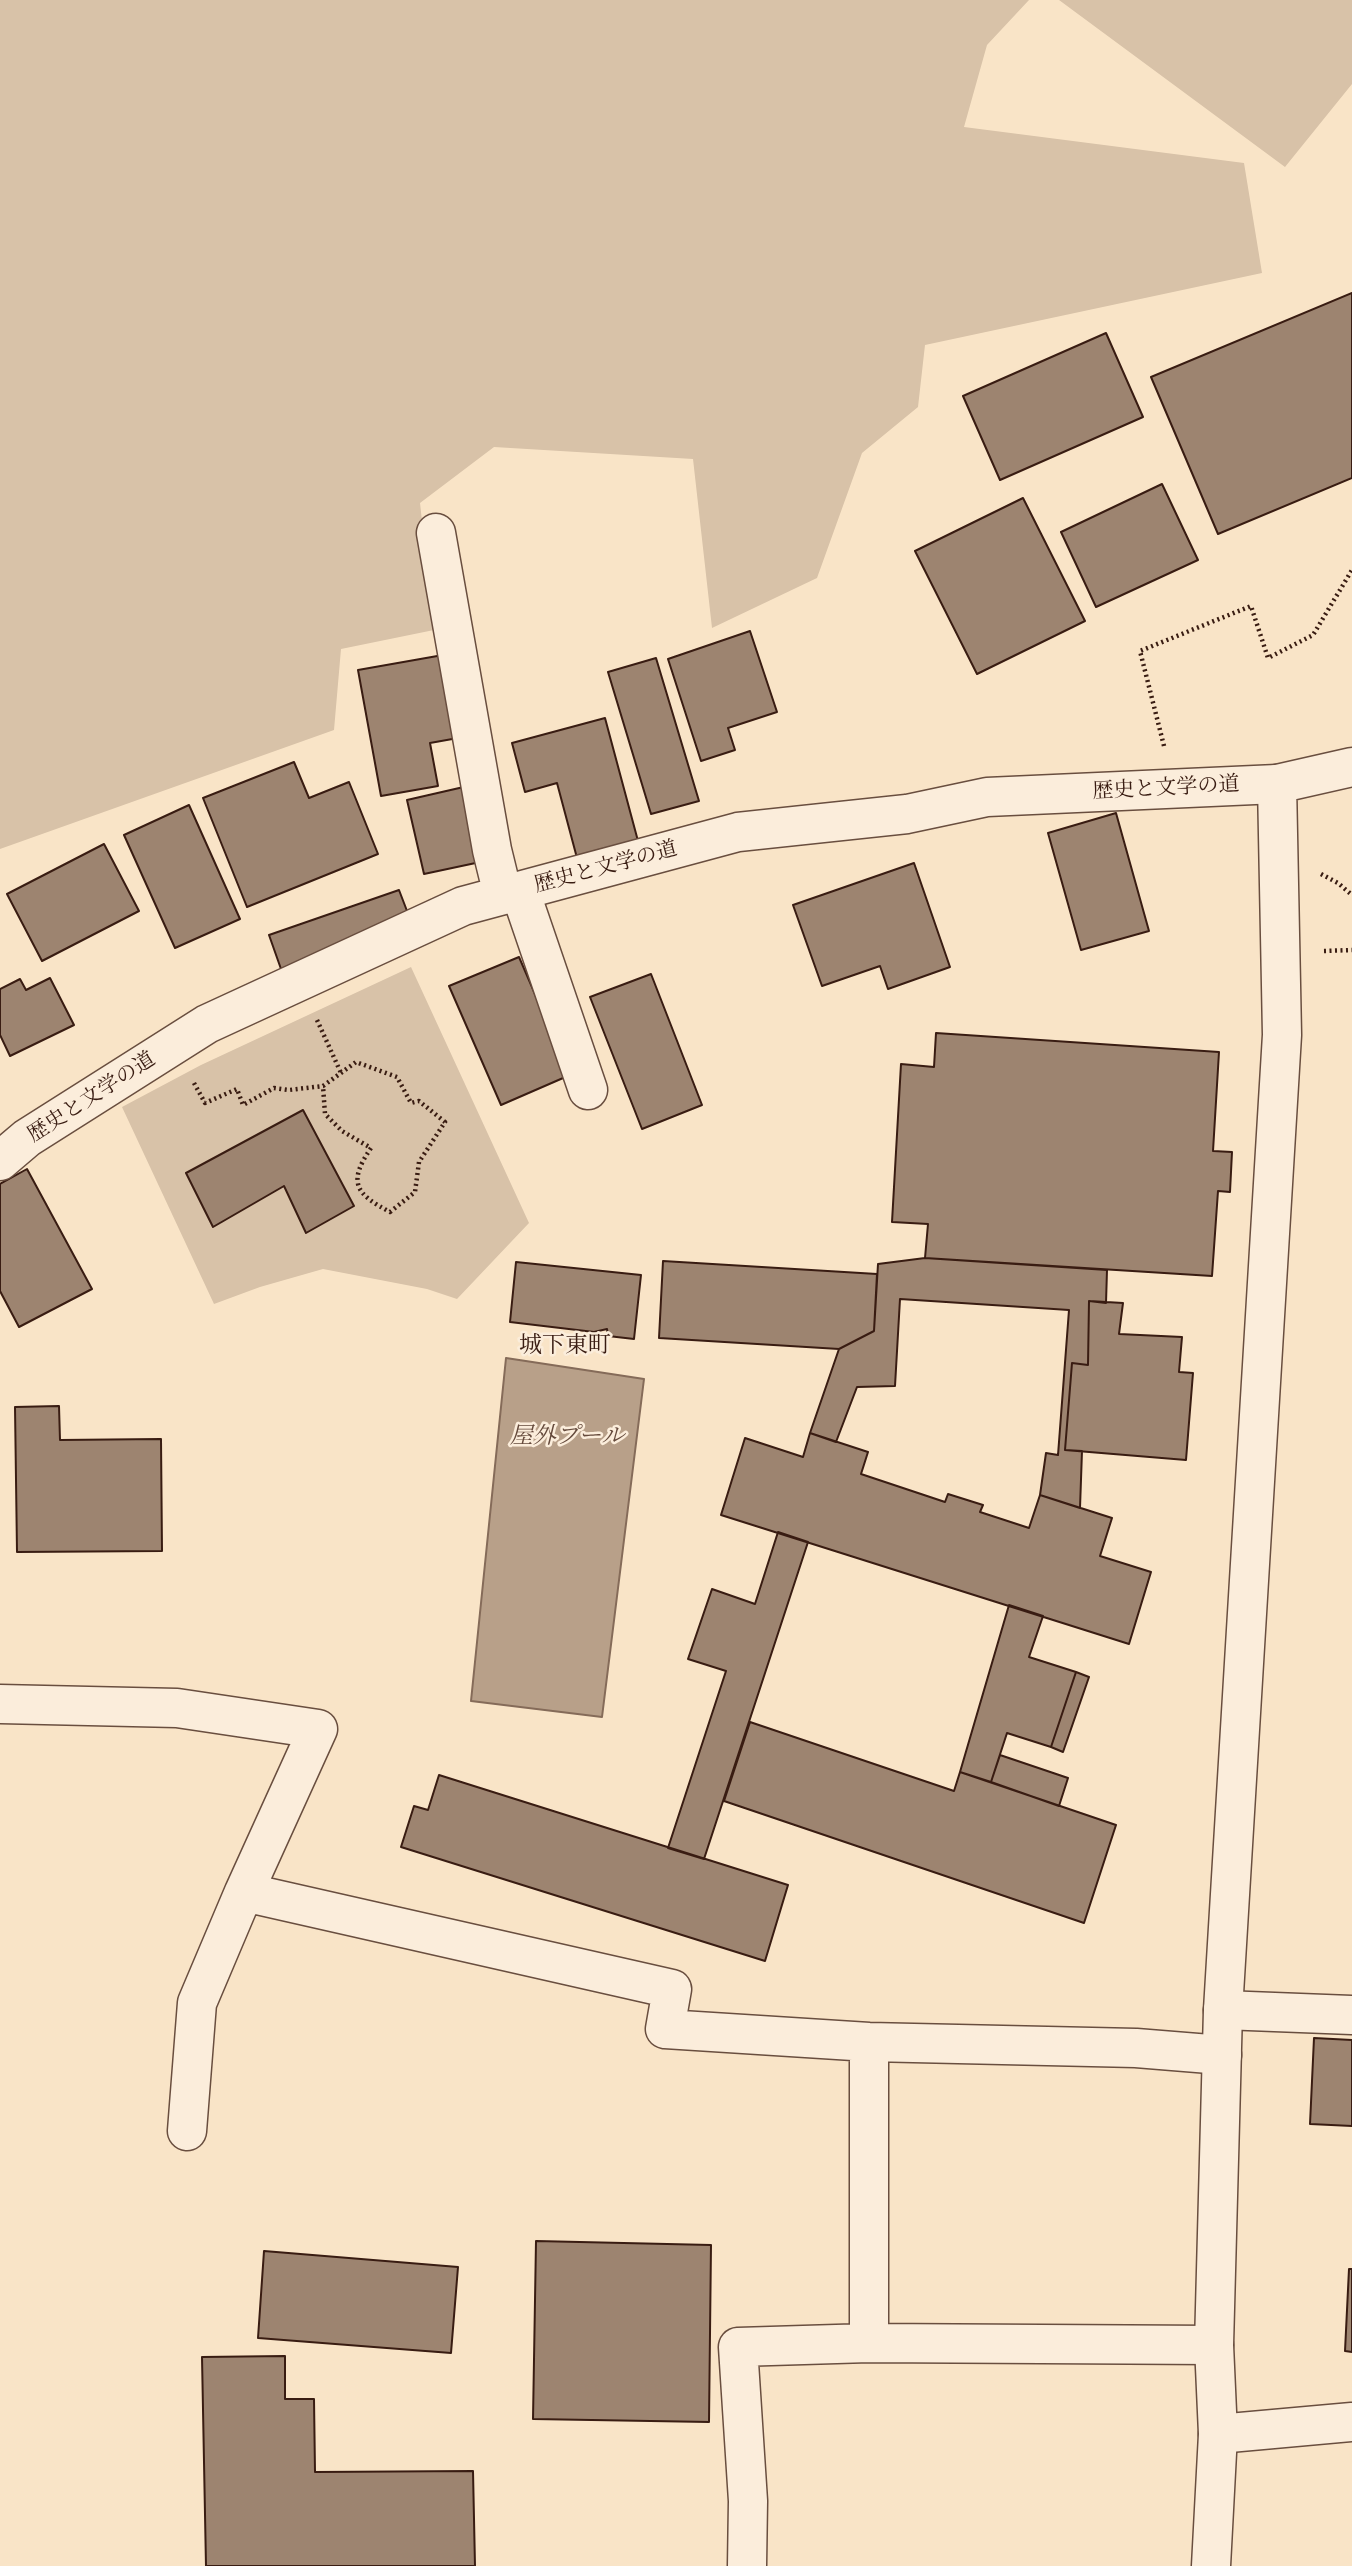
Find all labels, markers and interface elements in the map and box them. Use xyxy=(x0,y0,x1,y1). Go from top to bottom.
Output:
street label: 歴史と文学の道 xyxy=(1092,773,1240,805)
street label: 歴史と文学の道 xyxy=(532,837,680,899)
street label: 歴史と文学の道 xyxy=(23,1047,161,1149)
district label: 城下東町 xyxy=(519,1332,611,1360)
water label: 屋外プール xyxy=(510,1423,624,1451)

